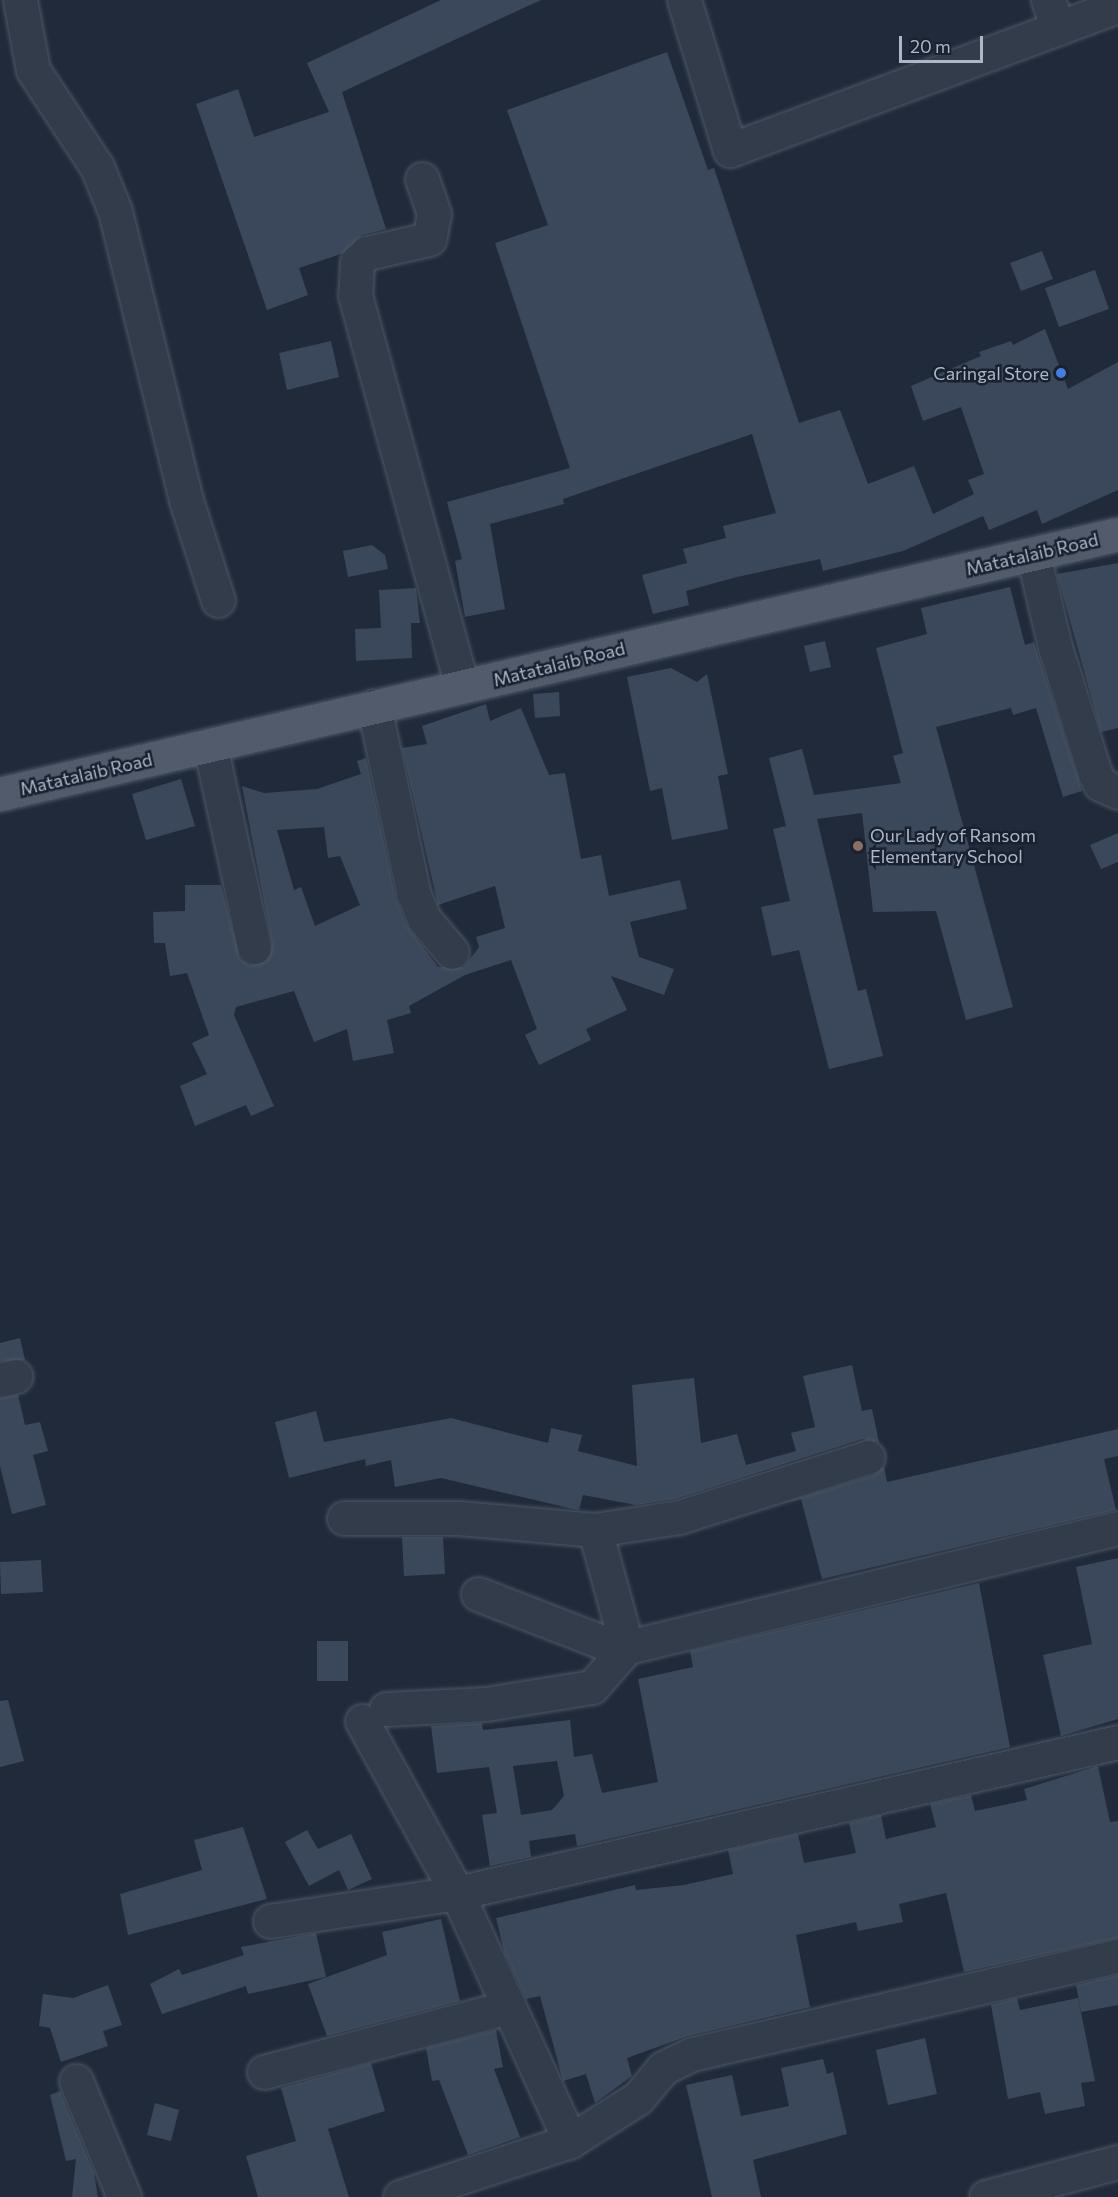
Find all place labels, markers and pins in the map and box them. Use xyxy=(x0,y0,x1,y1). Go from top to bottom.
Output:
place label: Caringal Store xyxy=(933,362,1049,384)
marker: Caringal Store xyxy=(1054,366,1068,380)
place label: Our Lady of Ransom Elementary School xyxy=(870,825,1036,868)
marker: Our Lady of Ransom Elementary School xyxy=(851,839,865,853)

